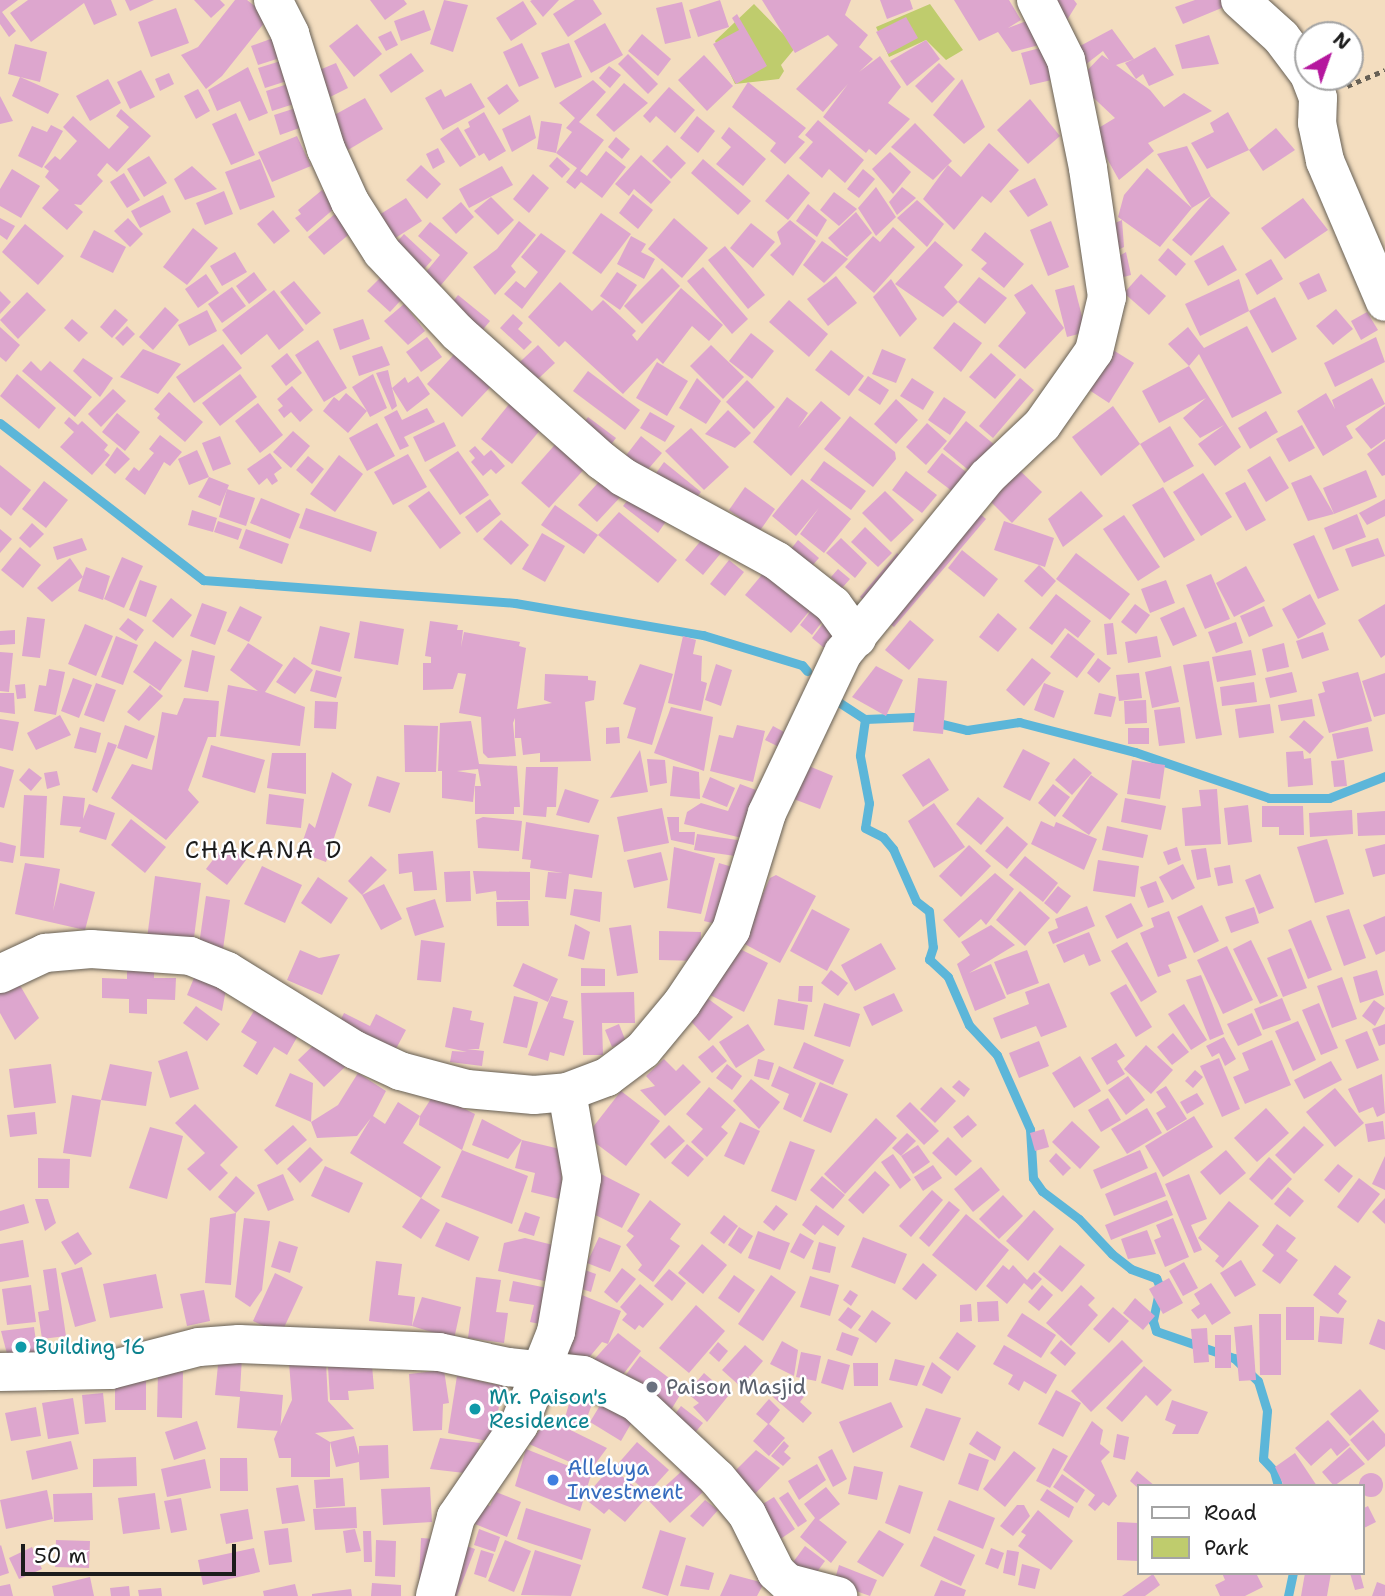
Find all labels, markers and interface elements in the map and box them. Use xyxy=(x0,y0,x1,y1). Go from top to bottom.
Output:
north arrow xyxy=(1294,21,1364,91)
text: N xyxy=(1328,27,1355,55)
district label: CHAKANA D xyxy=(186,837,342,865)
place label: Building 16 xyxy=(35,1334,145,1360)
marker: Building 16 xyxy=(13,1339,29,1355)
place label: Paison Masjid xyxy=(666,1374,806,1400)
marker: Paison Masjid xyxy=(644,1379,660,1395)
place label: Mr. Paison's Residence xyxy=(489,1384,607,1434)
marker: Mr. Paison's Residence xyxy=(467,1401,483,1417)
place label: Alleluya Investment xyxy=(567,1455,684,1505)
marker: Alleluya Investment xyxy=(545,1472,561,1488)
legend xyxy=(1136,1484,1364,1575)
text: Road xyxy=(1204,1499,1257,1527)
scale bar xyxy=(24,1530,240,1574)
text: Park xyxy=(1204,1534,1249,1562)
text: 50 m xyxy=(34,1542,87,1570)

